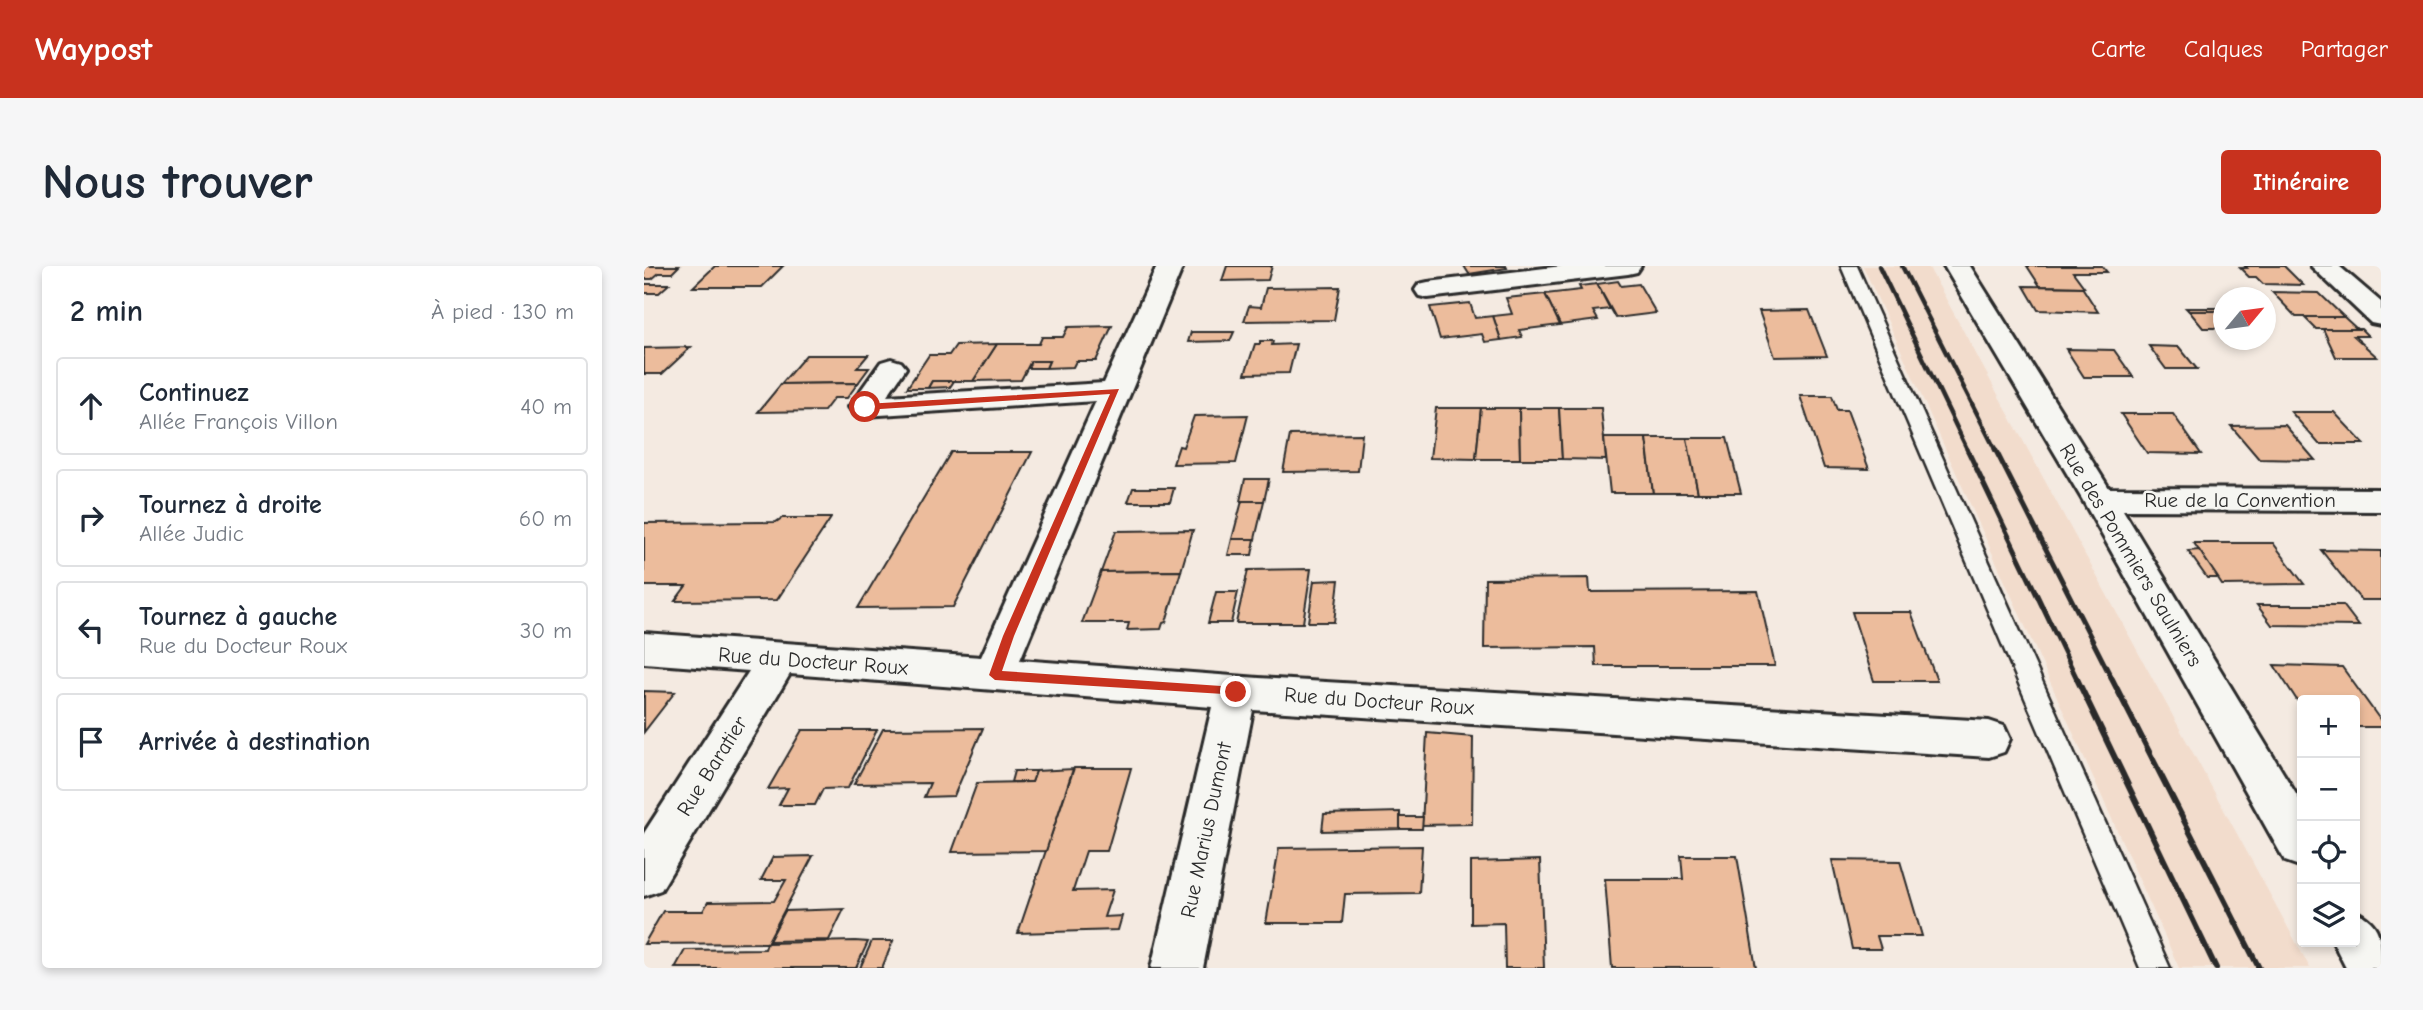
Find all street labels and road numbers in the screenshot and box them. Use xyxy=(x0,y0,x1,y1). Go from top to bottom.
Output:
street label: Rue des Pommiers Saulniers xyxy=(2055,439,2207,671)
street label: Rue de la Convention xyxy=(2144,488,2336,512)
street label: Rue du Docteur Roux xyxy=(717,642,909,680)
street label: Rue du Docteur Roux xyxy=(1283,682,1475,720)
street label: Rue Baratier xyxy=(672,711,752,820)
street label: Rue Marius Dumont xyxy=(1176,739,1237,920)

